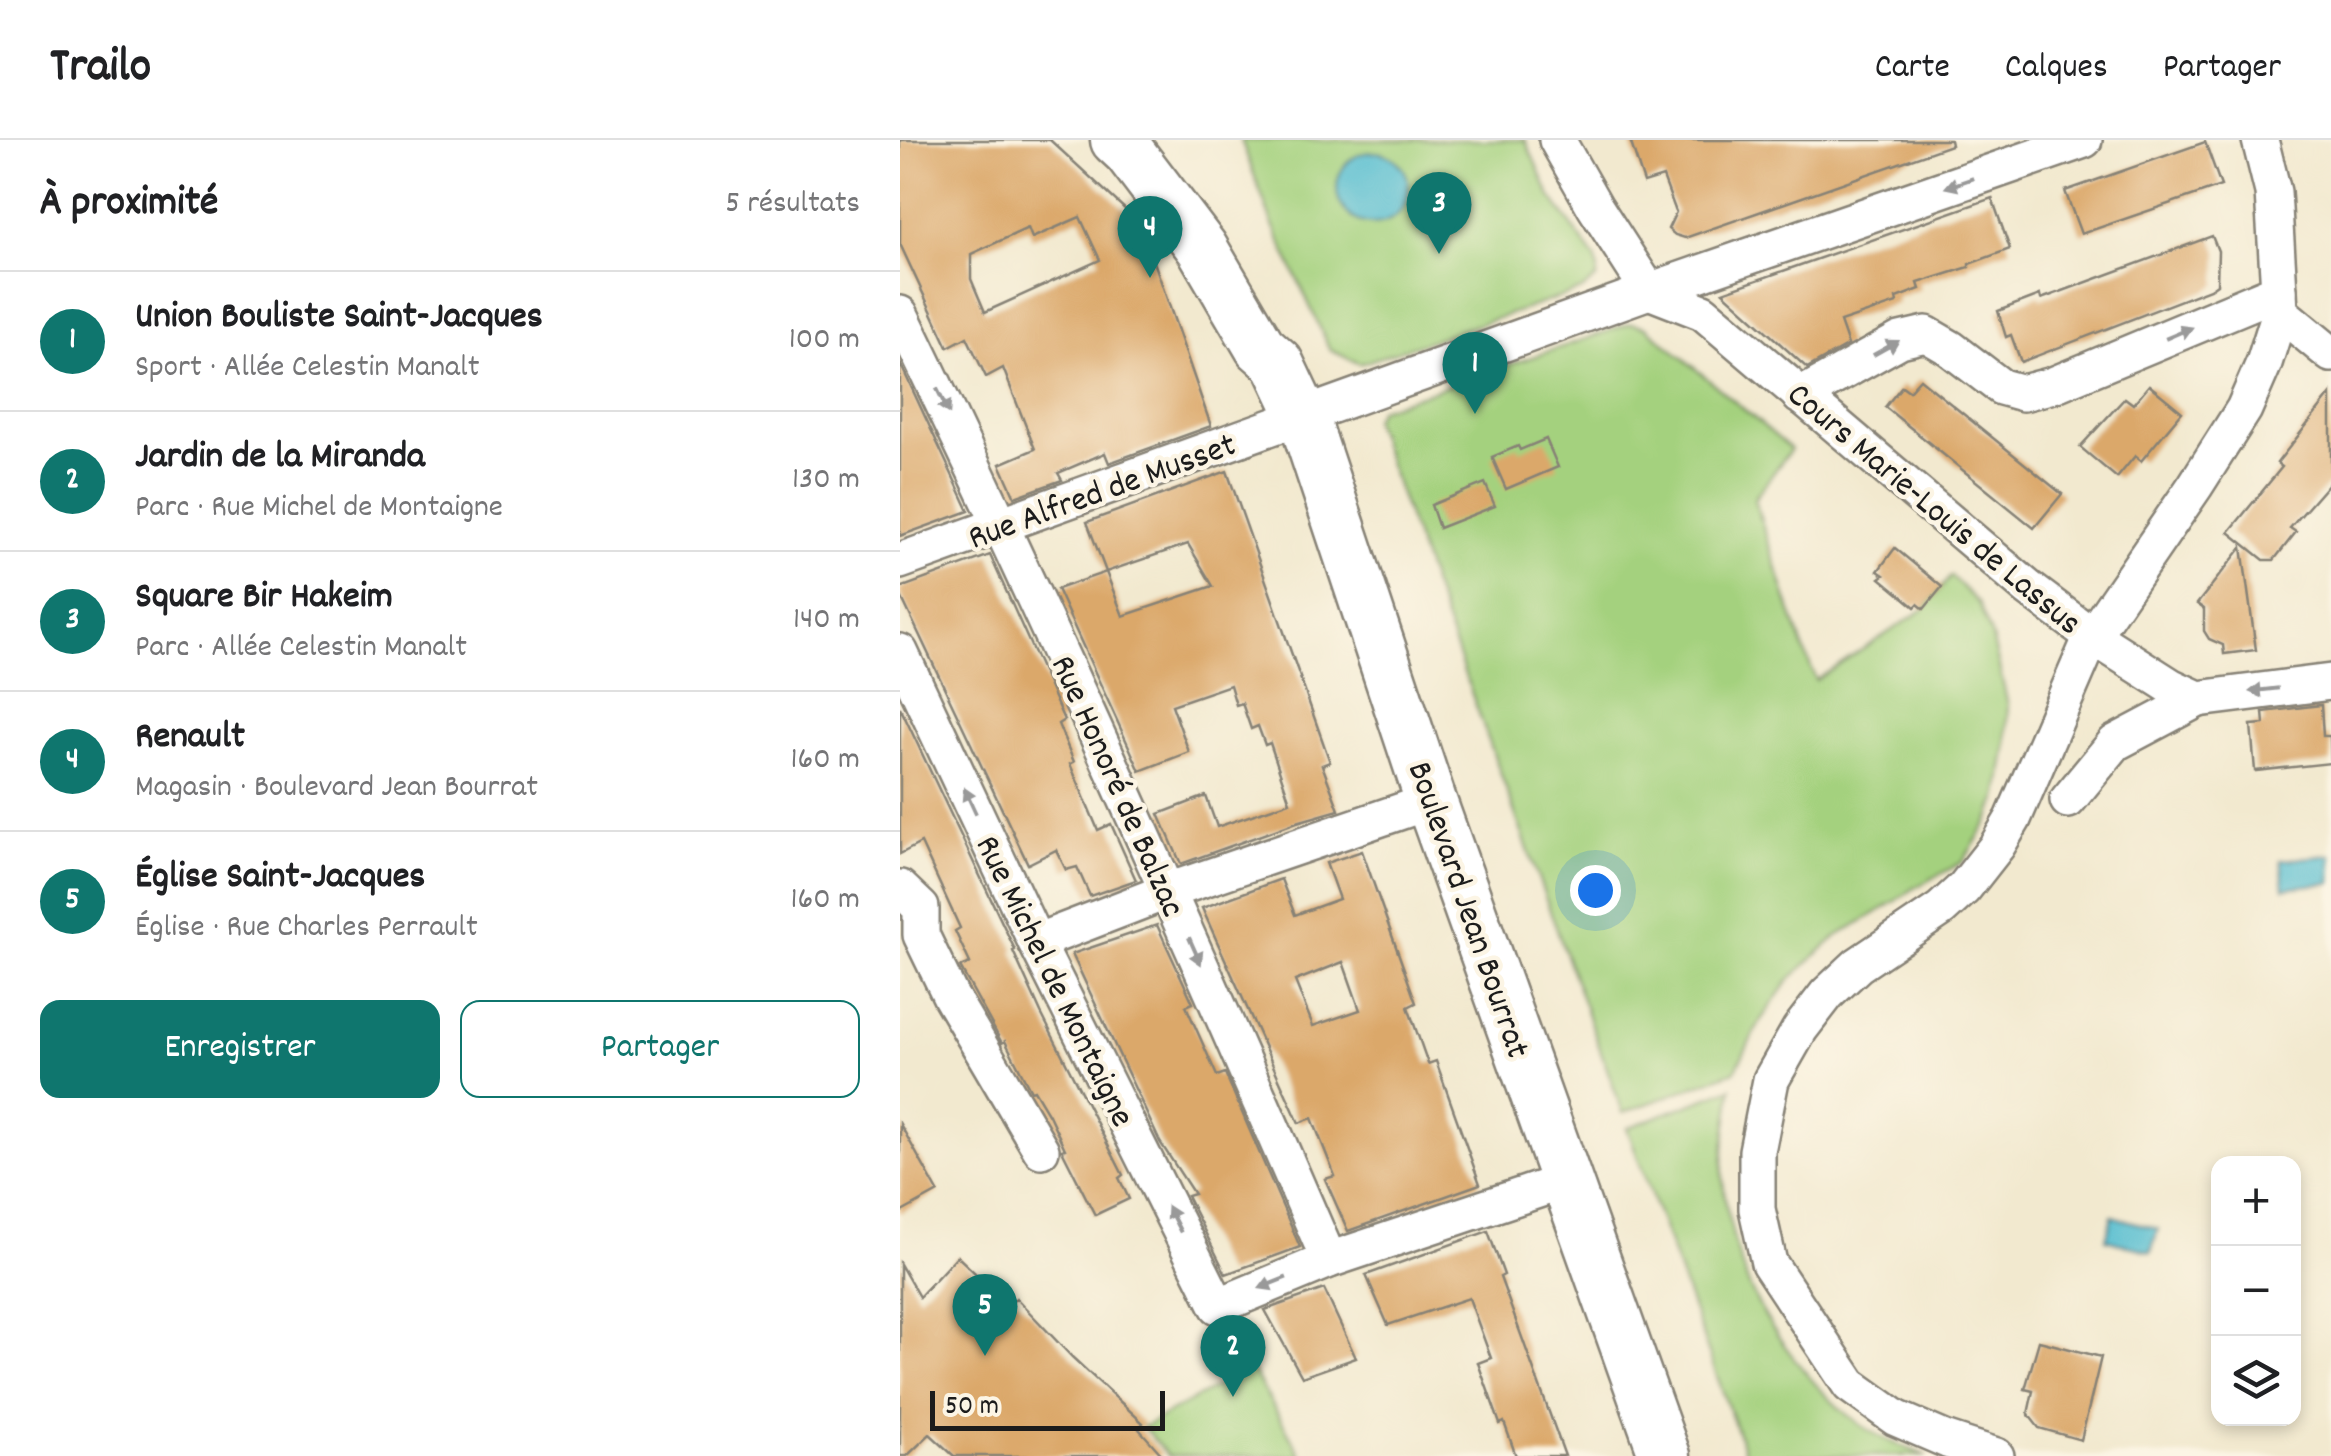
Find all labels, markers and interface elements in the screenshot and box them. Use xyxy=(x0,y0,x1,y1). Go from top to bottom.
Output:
text: Trailo xyxy=(50,35,151,104)
text: Carte xyxy=(1875,44,1950,94)
text: Calques xyxy=(2005,44,2108,94)
text: Partager xyxy=(2163,44,2281,94)
pin: 3 xyxy=(1406,172,1472,254)
text: À proximité xyxy=(40,175,218,235)
one-way arrow xyxy=(1943,177,1973,192)
text: 5 résultats xyxy=(725,182,860,228)
pin: 4 xyxy=(1118,196,1182,278)
text: Union Bouliste Saint-Jacques xyxy=(135,291,543,346)
text: 1 xyxy=(69,318,76,364)
text: 100 m xyxy=(789,318,860,364)
one-way arrow xyxy=(2164,325,2193,341)
pin: 1 xyxy=(1442,332,1508,414)
one-way arrow xyxy=(1871,340,1900,357)
text: Sport · Allée Celestin Manalt xyxy=(135,346,479,392)
street label: Cours Marie-Louis de Lassus xyxy=(1774,372,2091,649)
one-way arrow xyxy=(934,387,951,416)
street label: Rue Alfred de Musset xyxy=(962,422,1244,565)
text: Jardin de la Miranda xyxy=(135,431,425,486)
text: 2 xyxy=(66,458,79,504)
text: 130 m xyxy=(792,458,860,504)
text: Parc · Rue Michel de Montaigne xyxy=(135,486,503,532)
text: Square Bir Hakeim xyxy=(135,571,393,626)
text: 3 xyxy=(65,598,80,644)
text: 140 m xyxy=(793,598,860,644)
text: Parc · Allée Celestin Manalt xyxy=(135,626,467,672)
street label: Rue Honoré de Balzac xyxy=(1035,648,1196,926)
one-way arrow xyxy=(2248,683,2280,699)
text: Renault xyxy=(135,711,245,766)
text: 4 xyxy=(66,738,79,784)
text: 160 m xyxy=(791,738,860,784)
street label: Boulevard Jean Bourrat xyxy=(1392,756,1541,1066)
text: Magasin · Boulevard Jean Bourrat xyxy=(135,766,538,812)
one-way arrow xyxy=(961,786,978,815)
street label: Rue Michel de Montaigne xyxy=(960,828,1145,1137)
text: Église Saint-Jacques xyxy=(135,851,425,906)
your location xyxy=(1570,865,1621,916)
text: 5 xyxy=(65,878,80,924)
text: 160 m xyxy=(791,878,860,924)
text: Église · Rue Charles Perrault xyxy=(135,906,478,952)
one-way arrow xyxy=(1187,936,1203,966)
button: Enregistrer xyxy=(40,1000,440,1098)
button: Partager xyxy=(460,1000,860,1098)
map controls xyxy=(2211,1156,2301,1426)
button: + xyxy=(2211,1156,2301,1246)
one-way arrow xyxy=(1166,1204,1183,1233)
button: − xyxy=(2211,1246,2301,1336)
pin: 5 xyxy=(952,1274,1018,1356)
one-way arrow xyxy=(1258,1276,1288,1292)
pin: 2 xyxy=(1200,1314,1266,1397)
button: layers xyxy=(2211,1336,2301,1426)
scale bar xyxy=(930,1386,1165,1430)
text: 50 m xyxy=(945,1388,999,1428)

